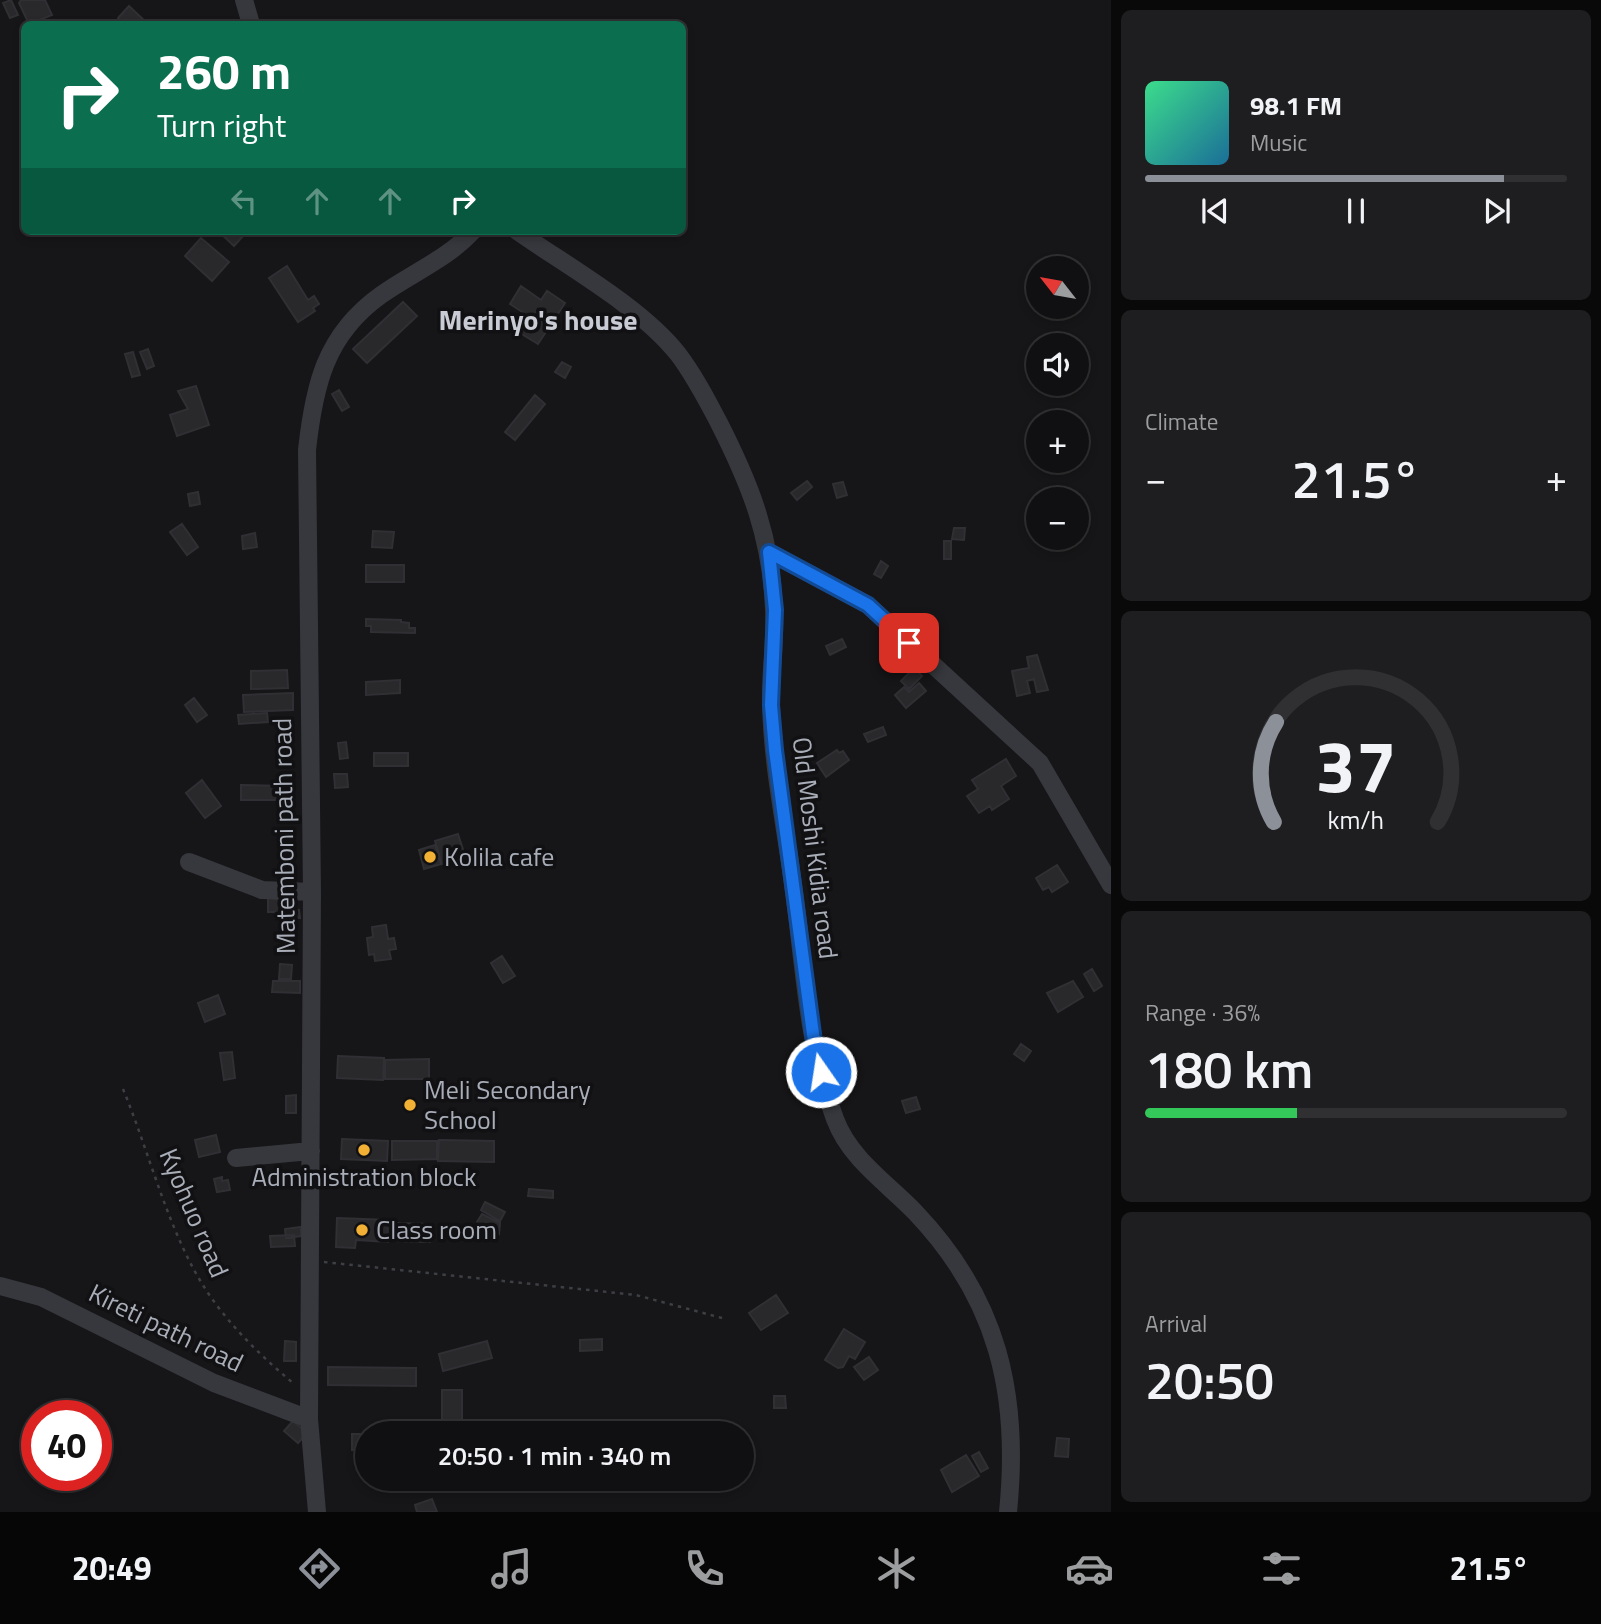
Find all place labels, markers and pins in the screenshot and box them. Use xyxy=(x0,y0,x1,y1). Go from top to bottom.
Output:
pin xyxy=(879,613,939,673)
place label: Kolila cafe xyxy=(444,837,554,876)
marker: Kolila cafe xyxy=(422,849,438,865)
place label: Meli Secondary School xyxy=(424,1070,591,1139)
marker: Meli Secondary School xyxy=(402,1097,418,1113)
marker: Administration block xyxy=(356,1142,372,1158)
place label: Administration block xyxy=(252,1157,476,1196)
place label: Class room xyxy=(376,1210,497,1249)
marker: Class room xyxy=(354,1222,370,1238)

